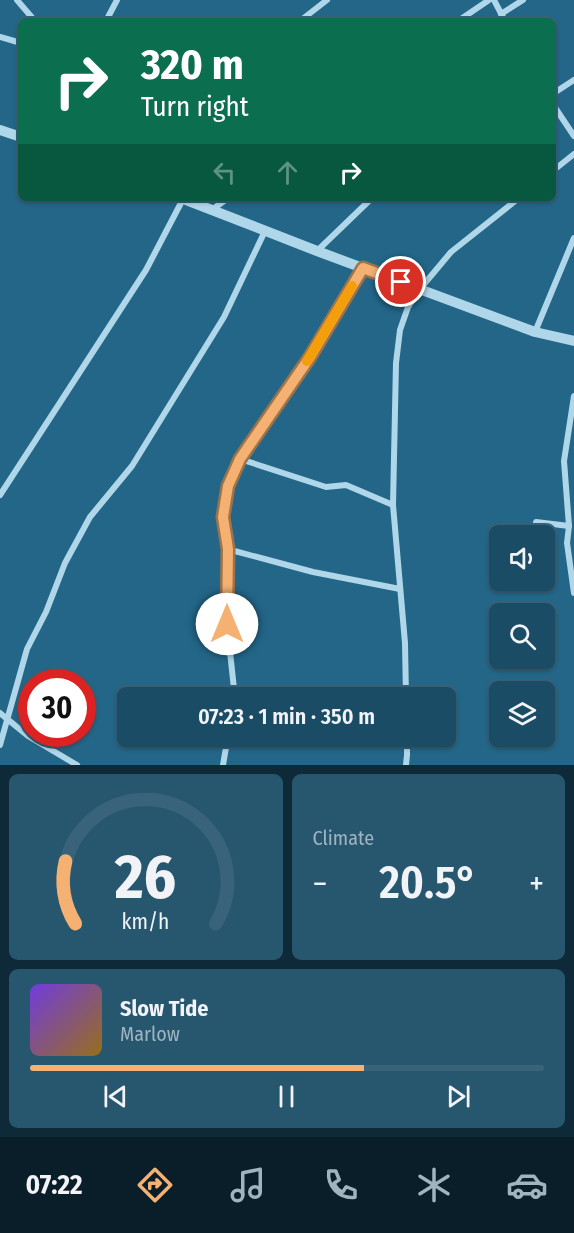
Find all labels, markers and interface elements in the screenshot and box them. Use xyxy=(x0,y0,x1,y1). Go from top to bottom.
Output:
text: 320 m xyxy=(141,40,244,90)
icon: right xyxy=(42,42,120,120)
text: Turn right xyxy=(141,91,249,123)
icon: left xyxy=(208,156,241,189)
icon: ahead xyxy=(271,156,304,189)
icon: right xyxy=(334,156,367,189)
pin xyxy=(375,256,426,307)
icon: arrive xyxy=(384,265,417,298)
map controls xyxy=(489,525,555,747)
button: sound xyxy=(489,525,555,591)
position arrow xyxy=(195,592,259,656)
button: search xyxy=(489,603,555,669)
speed limit sign: 30 xyxy=(18,669,96,747)
button: layers xyxy=(489,681,555,747)
text: 07:23 · 1 min · 350 m xyxy=(198,703,375,730)
text: Climate xyxy=(313,826,374,850)
text: 26 xyxy=(114,840,177,915)
text: 20.5° xyxy=(379,856,477,910)
text: − xyxy=(313,864,327,904)
text: + xyxy=(529,864,544,904)
text: km/h xyxy=(122,909,170,935)
text: Slow Tide xyxy=(120,995,208,1022)
text: Marlow xyxy=(120,1022,180,1046)
icon: previous xyxy=(99,1080,132,1113)
icon: pause xyxy=(270,1080,303,1113)
icon: next xyxy=(442,1080,475,1113)
icon: directions xyxy=(134,1164,176,1206)
icon: music xyxy=(227,1164,269,1206)
icon: phone xyxy=(320,1164,362,1206)
icon: climate xyxy=(413,1164,455,1206)
icon: car xyxy=(506,1164,548,1206)
text: 07:22 xyxy=(26,1169,83,1201)

